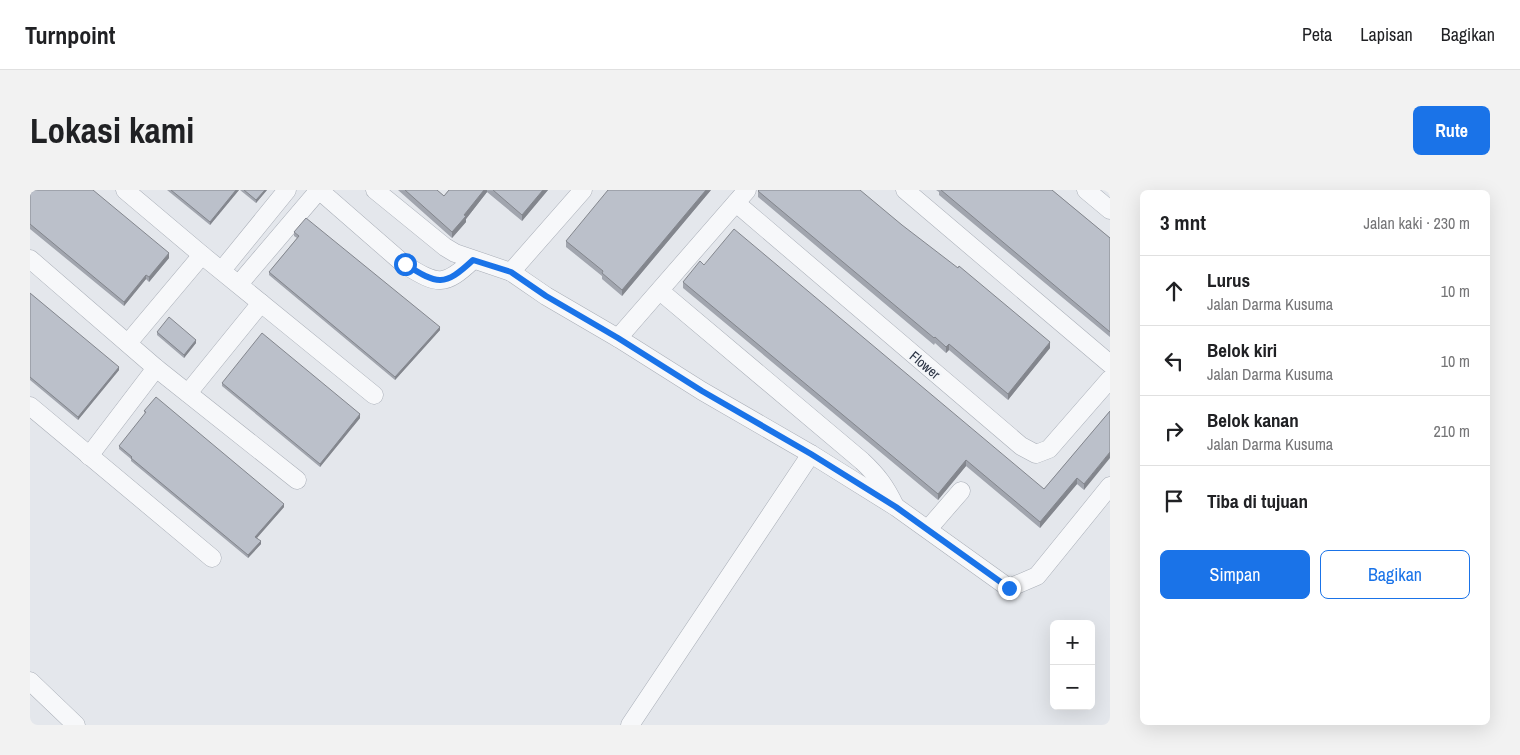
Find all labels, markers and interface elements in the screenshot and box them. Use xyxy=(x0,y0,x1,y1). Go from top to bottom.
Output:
text: Turnpoint xyxy=(25,19,115,51)
text: Peta xyxy=(1302,22,1332,47)
text: Lapisan xyxy=(1360,22,1413,47)
text: Bagikan xyxy=(1441,22,1495,47)
button: Rute xyxy=(1413,106,1490,155)
text: Lokasi kami xyxy=(30,107,194,154)
text: 3 mnt xyxy=(1160,208,1206,237)
text: Jalan kaki · 230 m xyxy=(1364,212,1470,234)
route start xyxy=(394,253,417,276)
text: Lurus xyxy=(1207,267,1250,293)
icon: ahead xyxy=(1160,277,1188,305)
text: 10 m xyxy=(1441,280,1470,302)
text: Jalan Darma Kusuma xyxy=(1207,293,1333,315)
text: Belok kiri xyxy=(1207,337,1277,363)
street label: Flower xyxy=(906,347,944,383)
icon: left xyxy=(1160,347,1188,375)
text: 10 m xyxy=(1441,350,1470,372)
text: Jalan Darma Kusuma xyxy=(1207,363,1333,385)
text: Belok kanan xyxy=(1207,407,1299,433)
icon: right xyxy=(1160,417,1188,445)
text: 210 m xyxy=(1434,420,1470,442)
text: Jalan Darma Kusuma xyxy=(1207,433,1333,455)
icon: arrive xyxy=(1160,487,1188,515)
text: Tiba di tujuan xyxy=(1207,488,1308,514)
button: Simpan xyxy=(1160,550,1310,599)
button: Bagikan xyxy=(1320,550,1470,599)
route end xyxy=(998,577,1021,600)
map controls xyxy=(1050,620,1095,710)
button: + xyxy=(1050,620,1095,665)
button: − xyxy=(1050,665,1095,710)

